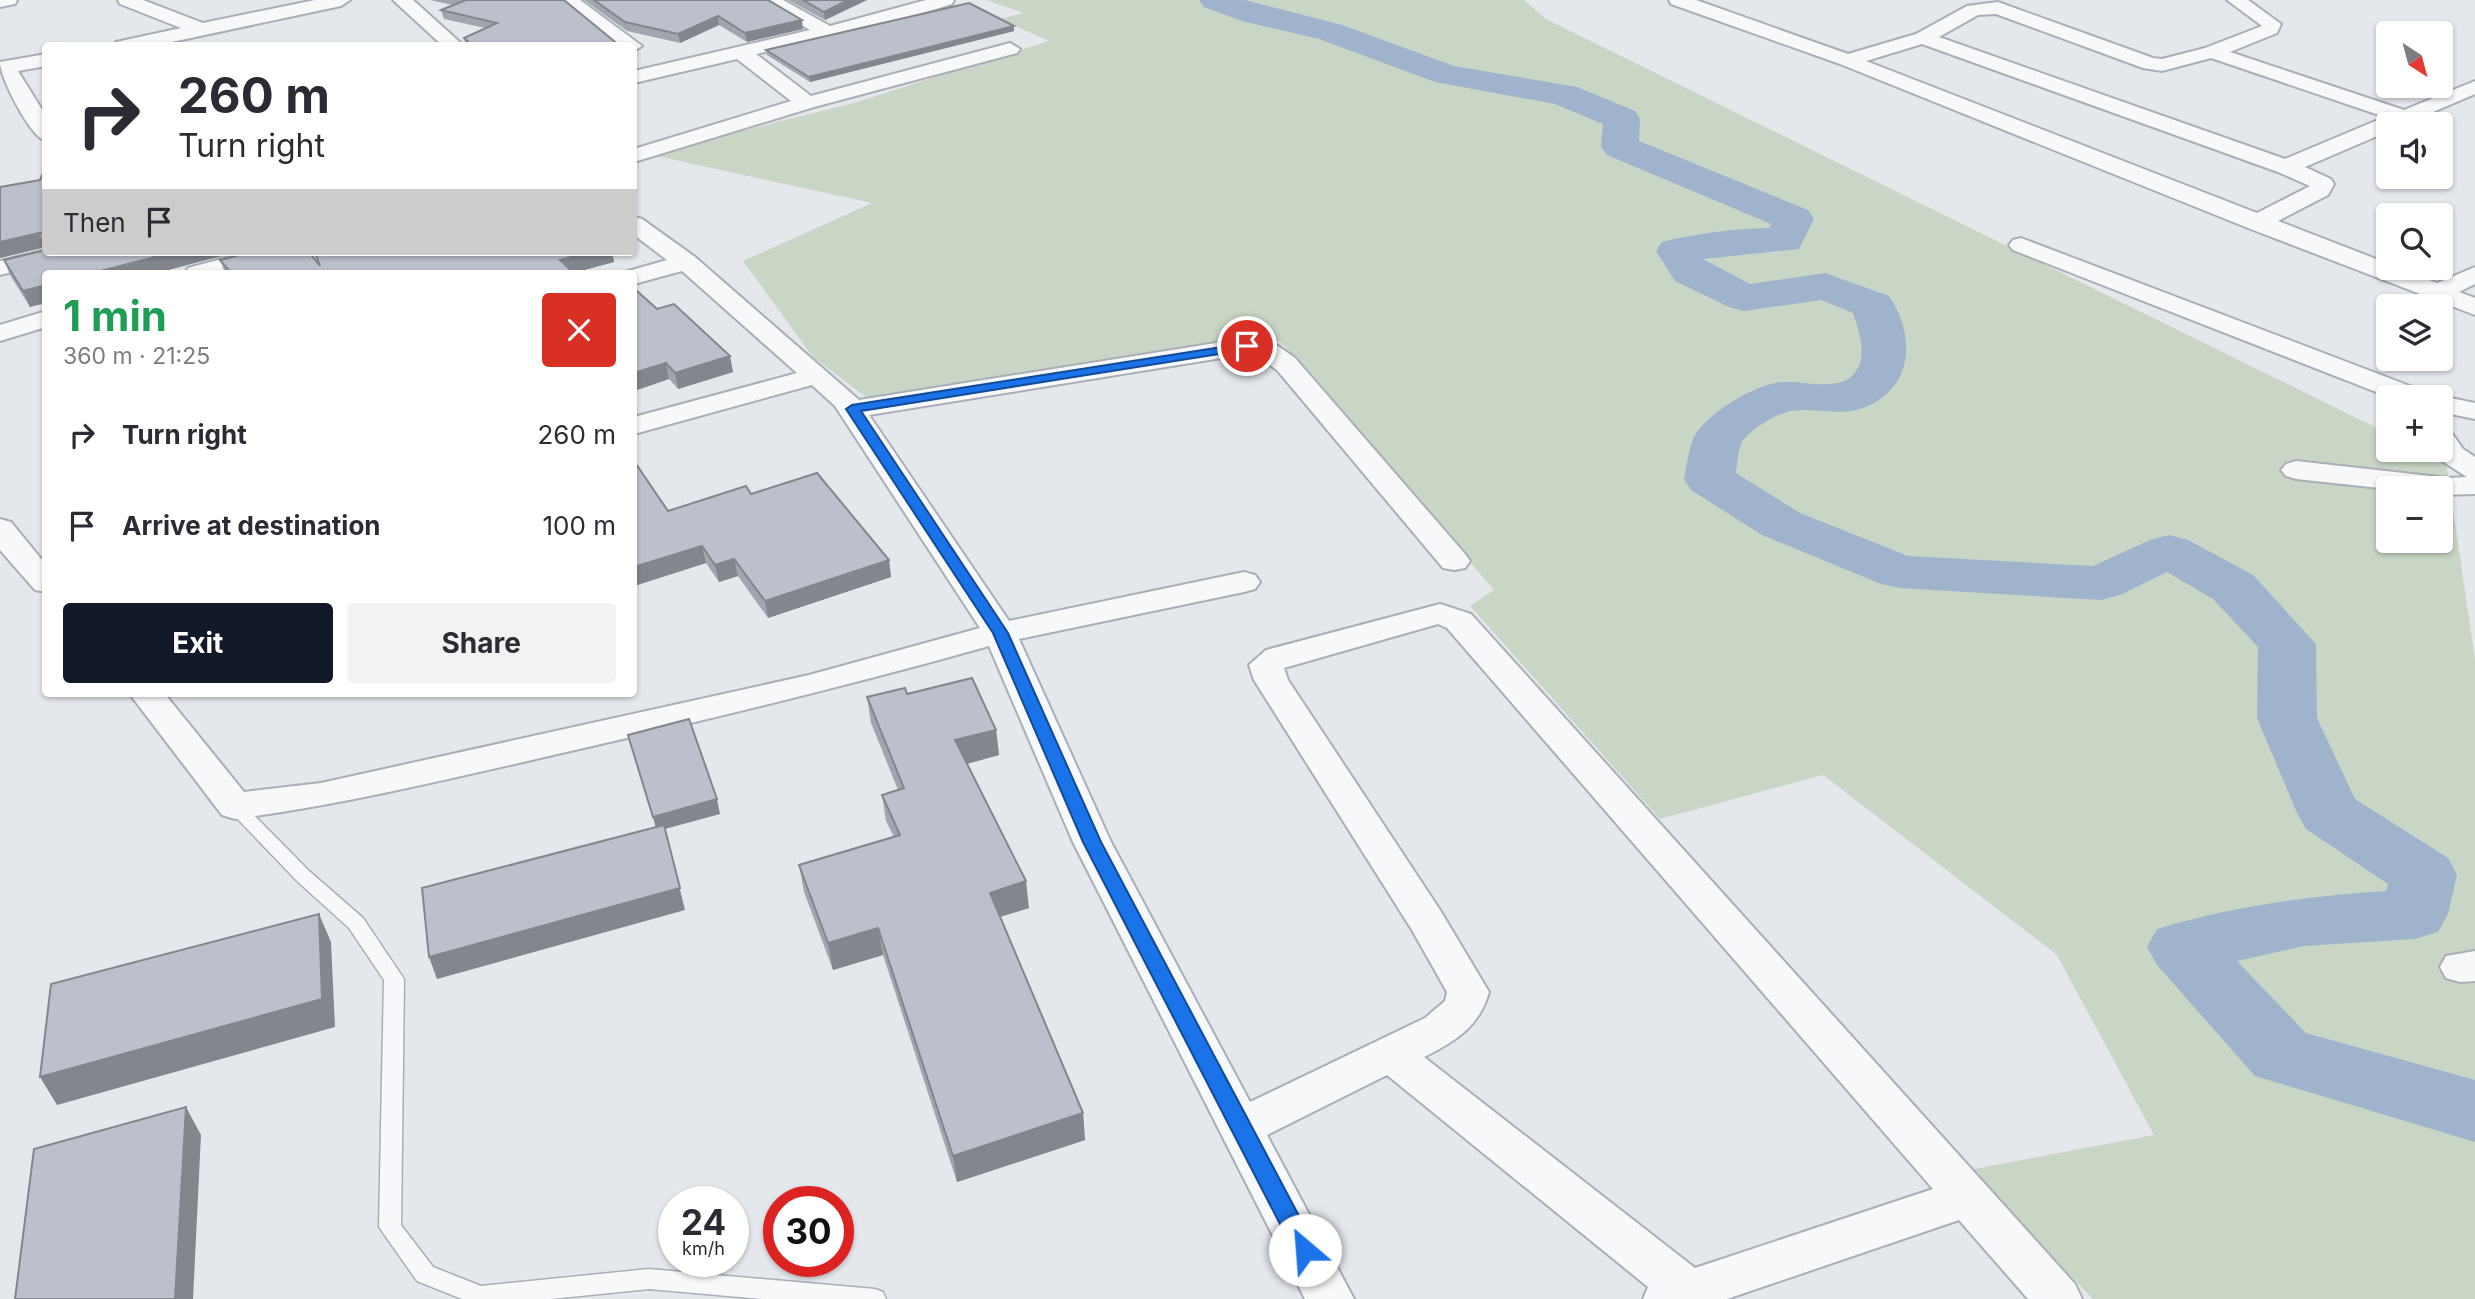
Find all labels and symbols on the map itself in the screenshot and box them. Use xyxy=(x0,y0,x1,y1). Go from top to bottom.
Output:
north arrow xyxy=(2376,21,2454,98)
pin xyxy=(1217,316,1277,376)
speed limit sign: 30 xyxy=(763,1186,854,1277)
position arrow xyxy=(1268,1213,1342,1287)

